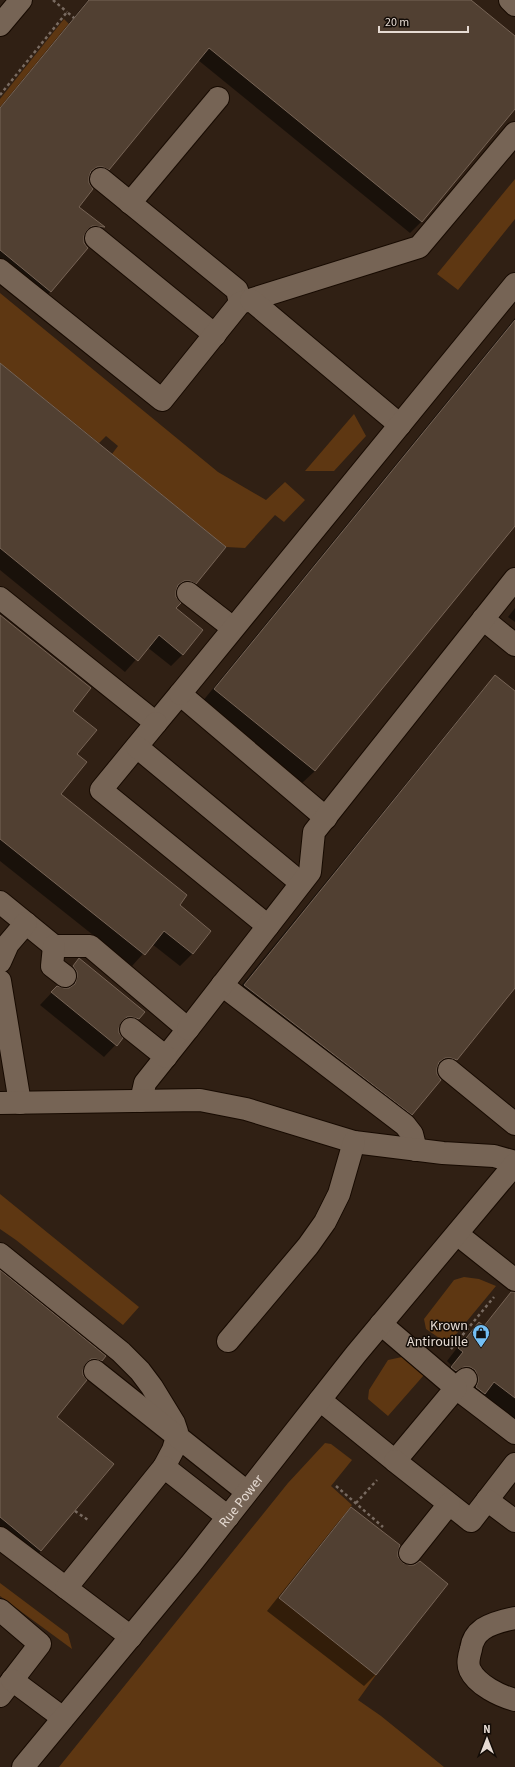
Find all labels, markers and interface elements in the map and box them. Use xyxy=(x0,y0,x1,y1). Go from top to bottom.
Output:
scale bar xyxy=(379,8,468,34)
text: 20 m xyxy=(385,14,409,31)
place label: Krown Antirouille xyxy=(407,1316,468,1352)
shop icon: Krown Antirouille xyxy=(471,1323,491,1348)
street label: Rue Power xyxy=(214,1470,269,1532)
north arrow xyxy=(467,1719,507,1759)
text: N xyxy=(483,1722,491,1737)

